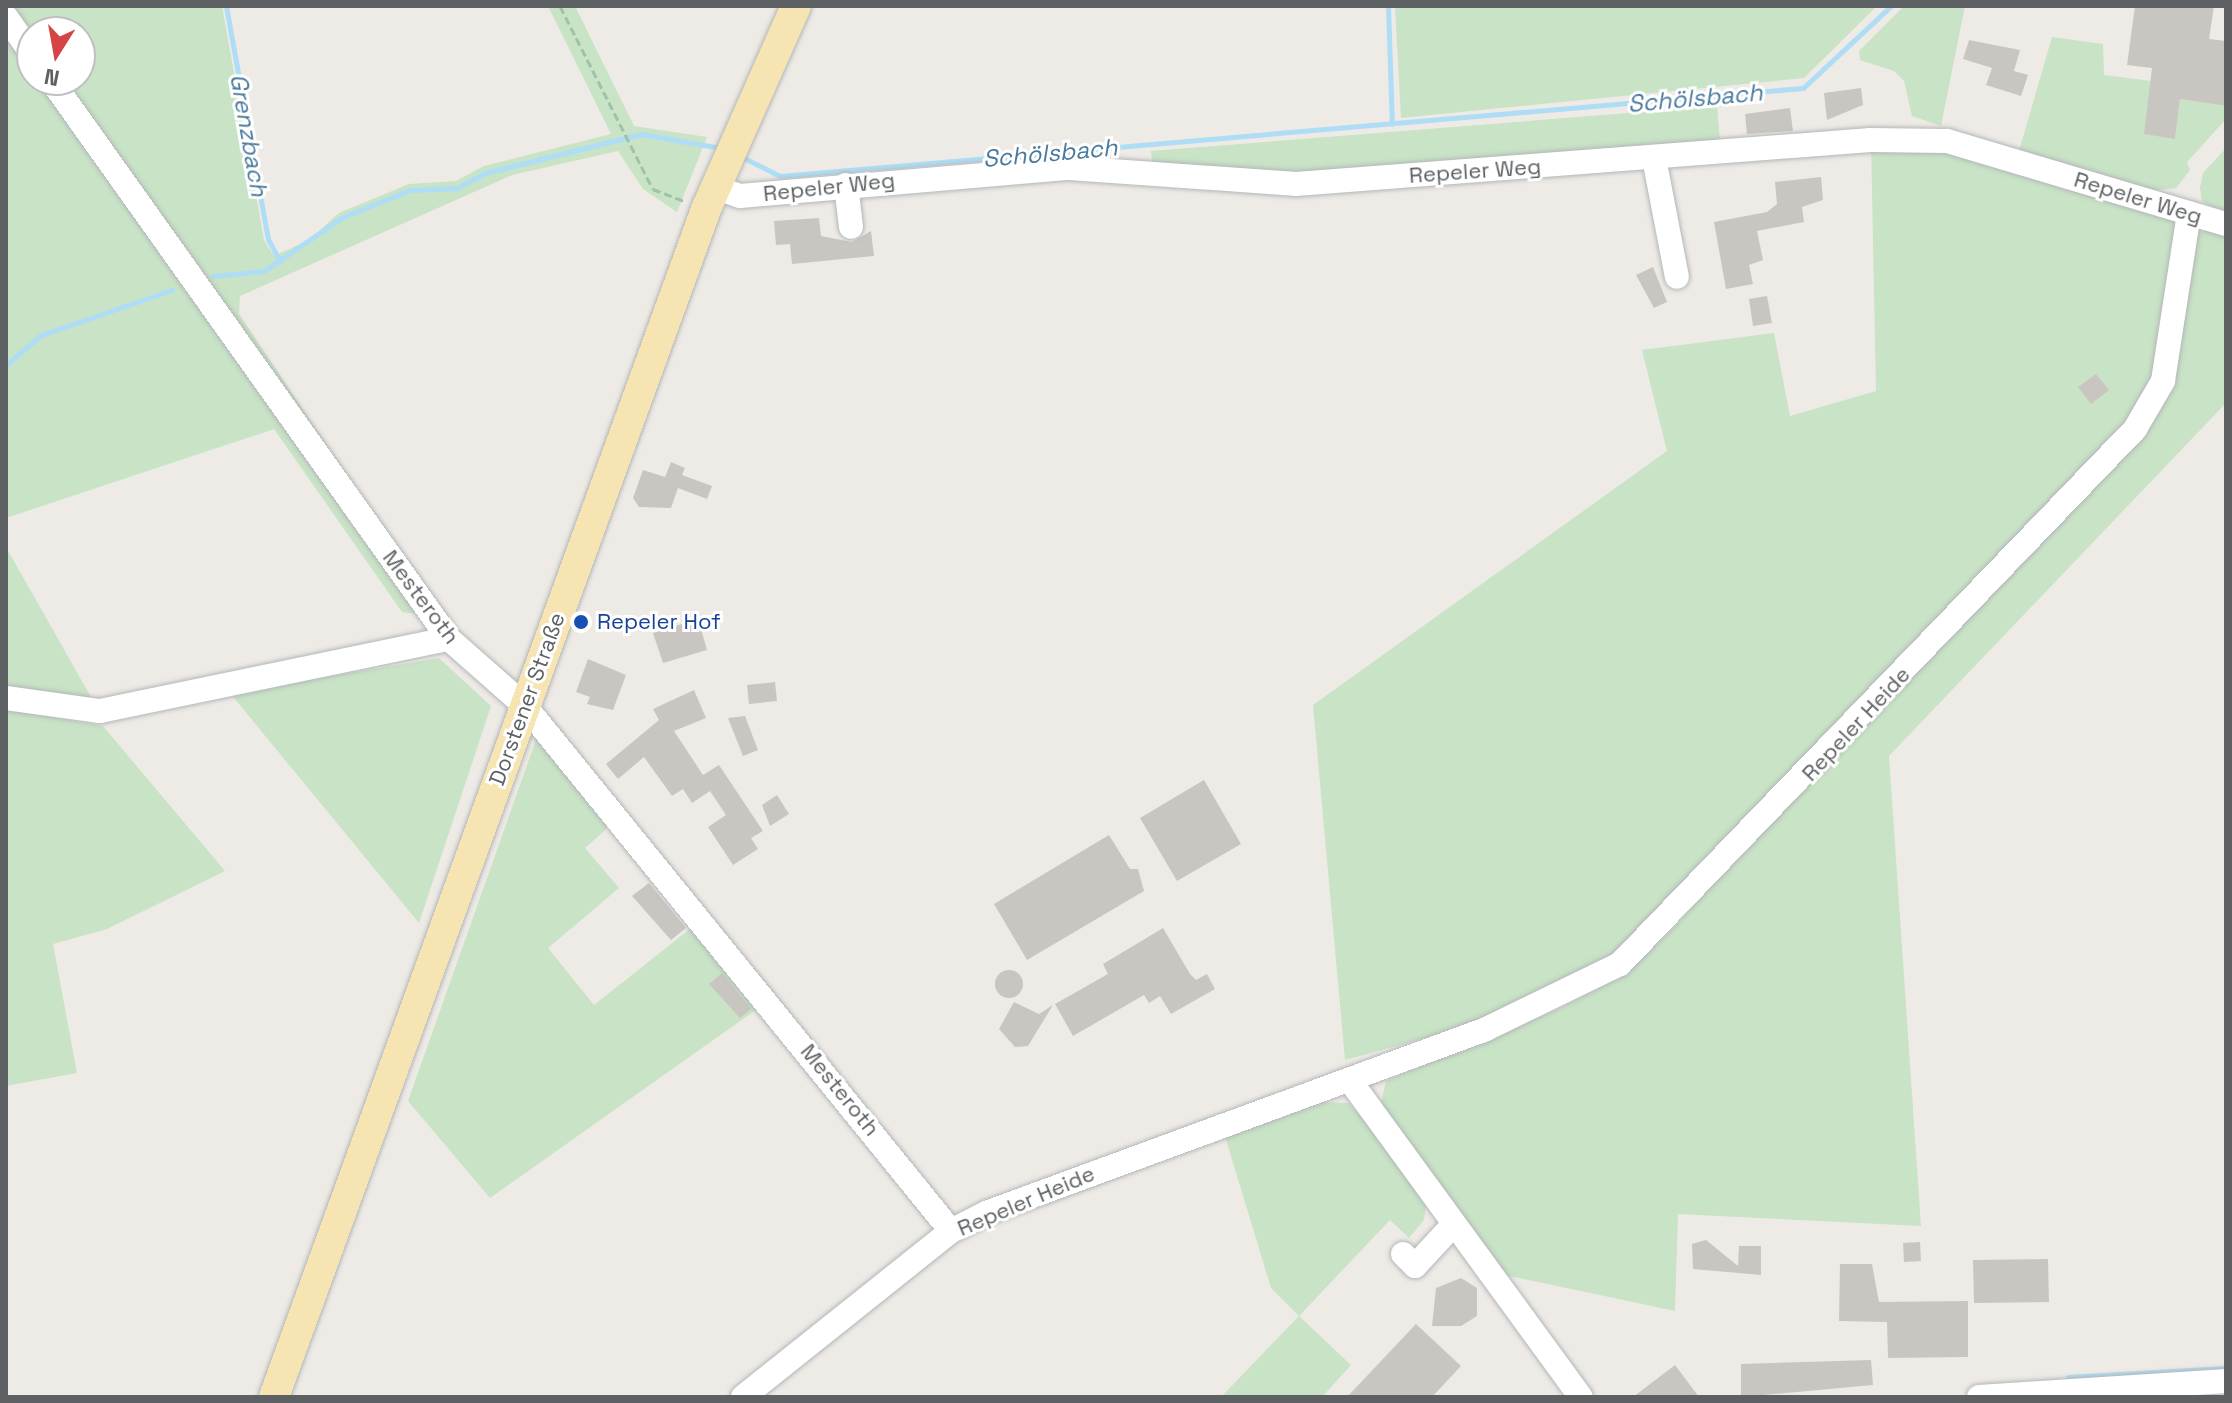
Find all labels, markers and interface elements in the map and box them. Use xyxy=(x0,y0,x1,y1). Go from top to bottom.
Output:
north arrow xyxy=(16,16,96,96)
text: N xyxy=(42,62,62,93)
water label: Grenzbach xyxy=(224,72,274,198)
water label: Schölsbach xyxy=(1626,78,1764,118)
water label: Schölsbach xyxy=(981,133,1119,173)
street label: Repeler Weg xyxy=(1408,153,1542,189)
street label: Repeler Weg xyxy=(2071,166,2205,230)
street label: Repeler Weg xyxy=(762,167,896,207)
street label: Mesteroth xyxy=(377,545,465,649)
street label: Dorstener Straße xyxy=(484,609,570,789)
place label: Repeler Hof xyxy=(597,609,721,635)
marker: Repeler Hof xyxy=(572,613,590,631)
street label: Repeler Heide xyxy=(1796,661,1916,787)
street label: Mesteroth xyxy=(795,1039,885,1141)
street label: Repeler Heide xyxy=(953,1160,1099,1242)

